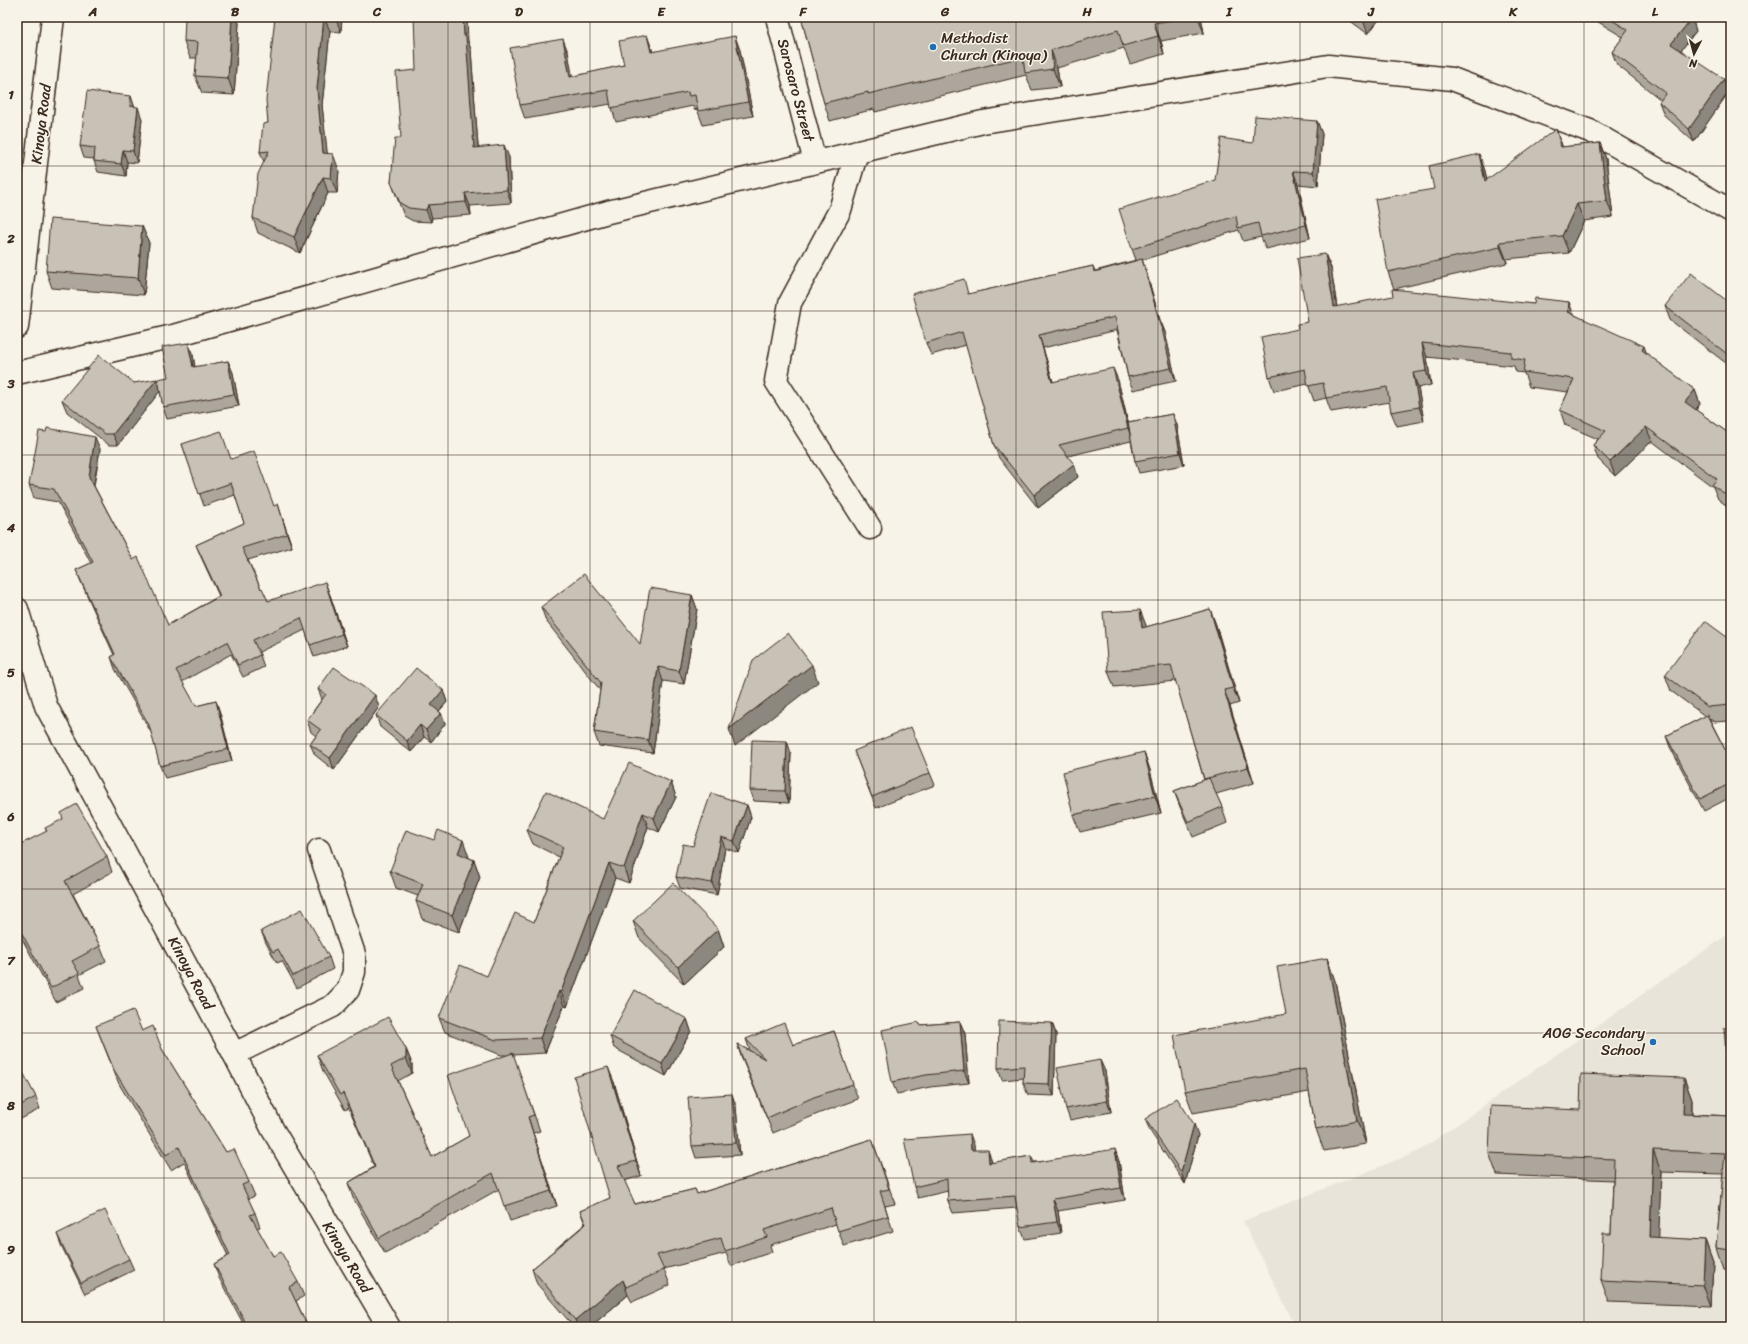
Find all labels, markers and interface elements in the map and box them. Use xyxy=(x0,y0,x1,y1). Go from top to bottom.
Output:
text: A xyxy=(88,0,97,23)
text: B xyxy=(231,0,240,23)
text: C xyxy=(372,0,382,23)
text: D xyxy=(515,0,523,23)
text: E xyxy=(657,0,666,23)
text: F xyxy=(798,0,807,23)
text: G xyxy=(940,0,950,23)
text: H xyxy=(1081,0,1092,23)
text: I xyxy=(1225,0,1233,23)
text: J xyxy=(1367,0,1375,23)
text: K xyxy=(1508,0,1518,23)
text: L xyxy=(1652,0,1659,23)
place label: Methodist Church (Kinoya) xyxy=(941,25,1047,68)
north arrow xyxy=(1674,34,1714,74)
street label: Sarosaro Street xyxy=(770,35,823,145)
marker: Methodist Church (Kinoya) xyxy=(928,42,938,52)
text: N xyxy=(1688,54,1699,73)
street label: Kinoya Road xyxy=(23,81,59,165)
text: 1 xyxy=(8,83,14,106)
text: 2 xyxy=(6,227,15,250)
text: 3 xyxy=(6,372,15,395)
text: 4 xyxy=(6,516,16,539)
text: 5 xyxy=(7,661,15,684)
text: 6 xyxy=(6,805,15,828)
street label: Kinoya Road xyxy=(161,931,222,1016)
text: 7 xyxy=(7,949,16,972)
place label: AOG Secondary School xyxy=(1542,1020,1646,1063)
marker: AOG Secondary School xyxy=(1648,1037,1658,1047)
text: 8 xyxy=(6,1094,15,1117)
street label: Kinoya Road xyxy=(315,1216,379,1299)
text: 9 xyxy=(7,1238,15,1261)

